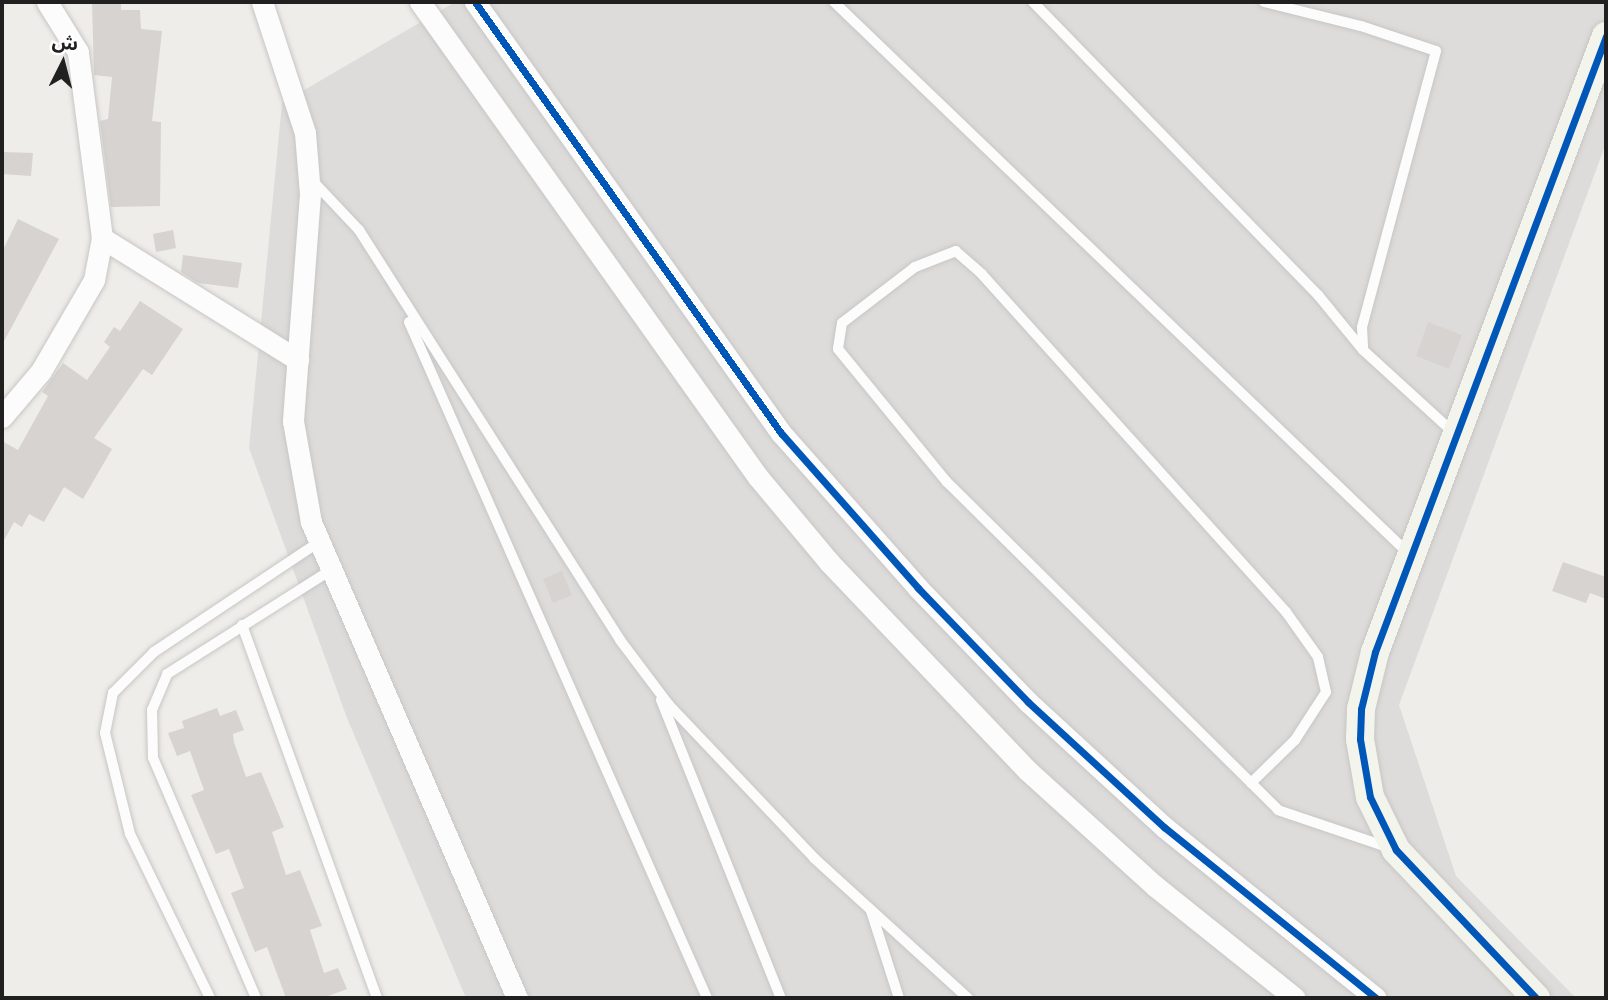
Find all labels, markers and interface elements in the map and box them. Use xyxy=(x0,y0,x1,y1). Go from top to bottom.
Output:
north arrow xyxy=(28,28,98,98)
text: ش xyxy=(51,29,79,55)

